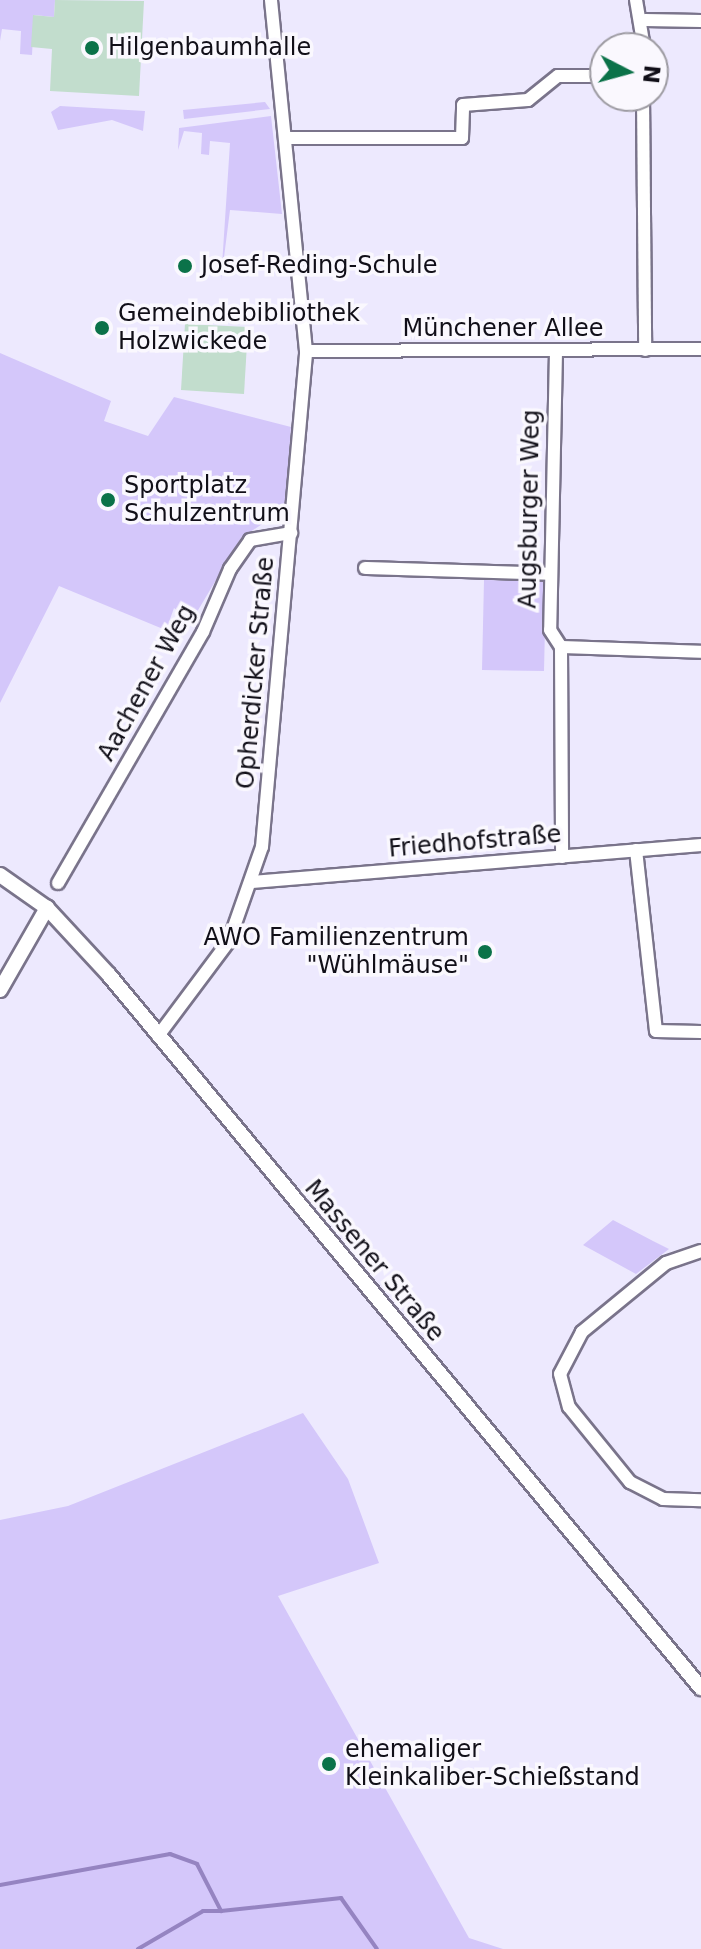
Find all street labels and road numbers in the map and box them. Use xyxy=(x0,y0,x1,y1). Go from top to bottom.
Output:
street label: Münchener Allee xyxy=(402,315,604,343)
street label: Augsburger Weg xyxy=(514,409,546,609)
street label: Opherdicker Straße xyxy=(231,556,281,790)
street label: Aachener Weg xyxy=(92,600,202,766)
street label: Friedhofstraße xyxy=(387,820,563,864)
street label: Massener Straße xyxy=(298,1174,450,1348)

